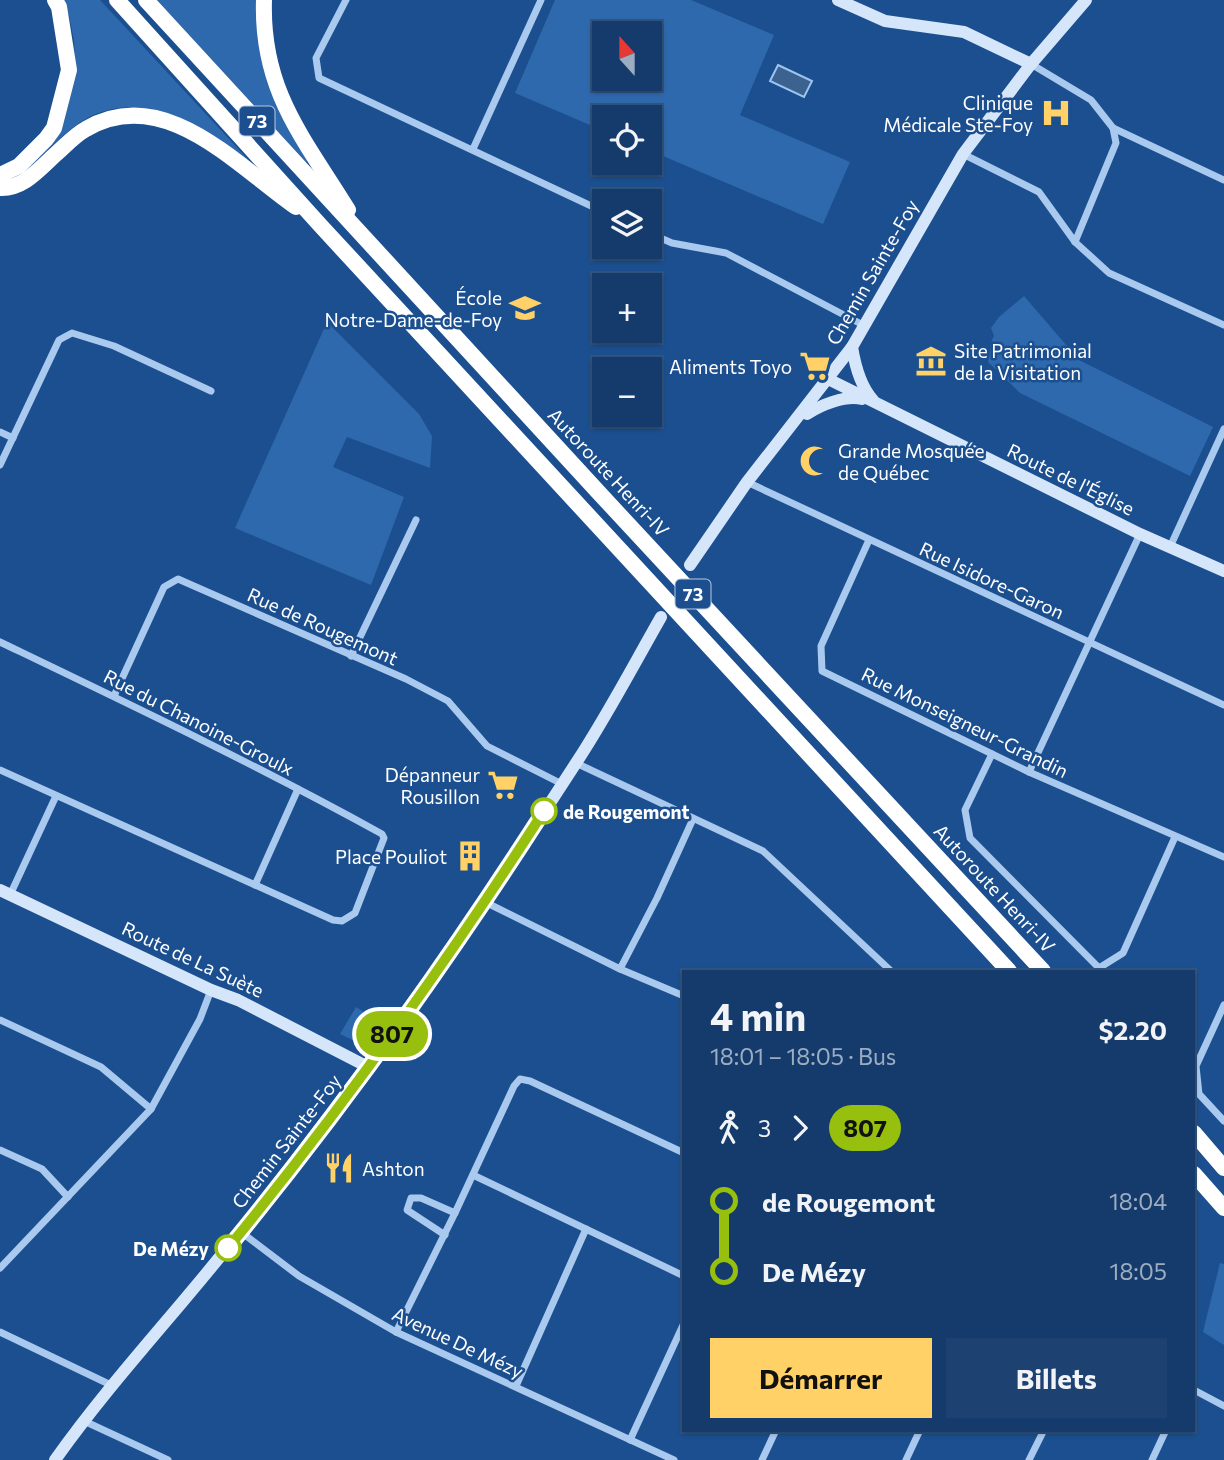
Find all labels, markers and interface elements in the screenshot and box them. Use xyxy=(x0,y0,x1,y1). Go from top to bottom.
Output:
north arrow xyxy=(592,21,662,91)
map controls xyxy=(592,21,662,427)
place label: Clinique Médicale Ste-Foy xyxy=(883,91,1033,136)
hospital icon: Clinique Médicale Ste-Foy xyxy=(1039,96,1073,130)
button: locate xyxy=(592,105,662,175)
road number: 73 xyxy=(240,106,274,136)
button: layers xyxy=(592,189,662,259)
street label: Chemin Sainte-Foy xyxy=(821,195,923,349)
button: + xyxy=(592,273,662,343)
place label: École Notre-Dame-de-Foy xyxy=(324,286,502,331)
school or university icon: École Notre-Dame-de-Foy xyxy=(508,291,542,325)
place label: Site Patrimonial de la Visitation xyxy=(954,339,1092,384)
museum icon: Site Patrimonial de la Visitation xyxy=(914,344,948,378)
supermarket icon: Aliments Toyo xyxy=(798,349,832,383)
place label: Aliments Toyo xyxy=(669,355,792,378)
button: − xyxy=(592,357,662,427)
street label: Autoroute Henri-IV xyxy=(544,403,674,541)
street label: Route de l'Église xyxy=(1004,438,1138,520)
place label: Grande Mosquée de Québec xyxy=(838,439,985,484)
mosque icon: Grande Mosquée de Québec xyxy=(798,444,832,478)
street label: Rue Isidore-Garon xyxy=(916,536,1068,624)
road number: 73 xyxy=(676,580,710,608)
street label: Rue de Rougemont xyxy=(244,582,402,670)
street label: Rue Monseigneur-Grandin xyxy=(858,662,1072,782)
street label: Rue du Chanoine-Groulx xyxy=(100,664,298,780)
place label: Dépanneur Rousillon xyxy=(385,763,480,808)
supermarket icon: Dépanneur Rousillon xyxy=(486,768,520,802)
marker: de Rougemont xyxy=(531,798,557,824)
place label: de Rougemont xyxy=(563,800,690,823)
street label: Autoroute Henri-IV xyxy=(930,819,1060,957)
building icon: Place Pouliot xyxy=(453,839,487,873)
place label: Place Pouliot xyxy=(335,845,447,868)
street label: Route de La Suète xyxy=(118,916,268,1002)
text: 4 min xyxy=(710,992,806,1039)
line badge: 807 xyxy=(352,1011,432,1057)
text: $2.20 xyxy=(1098,1014,1167,1045)
text: 807 xyxy=(370,1019,414,1048)
text: 18:01 – 18:05 · Bus xyxy=(710,1042,896,1070)
street label: Chemin Sainte-Foy xyxy=(227,1069,346,1213)
icon: walk xyxy=(710,1109,748,1147)
icon: forward xyxy=(781,1109,819,1147)
text: 807 xyxy=(843,1113,887,1142)
text: 3 xyxy=(758,1114,771,1142)
restaurant icon: Ashton xyxy=(322,1151,356,1185)
place label: Ashton xyxy=(362,1157,425,1180)
text: de Rougemont xyxy=(762,1186,935,1217)
text: 18:04 xyxy=(1109,1187,1167,1215)
marker: De Mézy xyxy=(215,1235,241,1261)
place label: De Mézy xyxy=(133,1237,210,1260)
text: De Mézy xyxy=(762,1256,866,1287)
text: 18:05 xyxy=(1110,1257,1167,1285)
street label: Avenue De Mézy xyxy=(389,1302,527,1383)
button: Démarrer xyxy=(710,1338,932,1418)
button: Billets xyxy=(946,1338,1167,1418)

